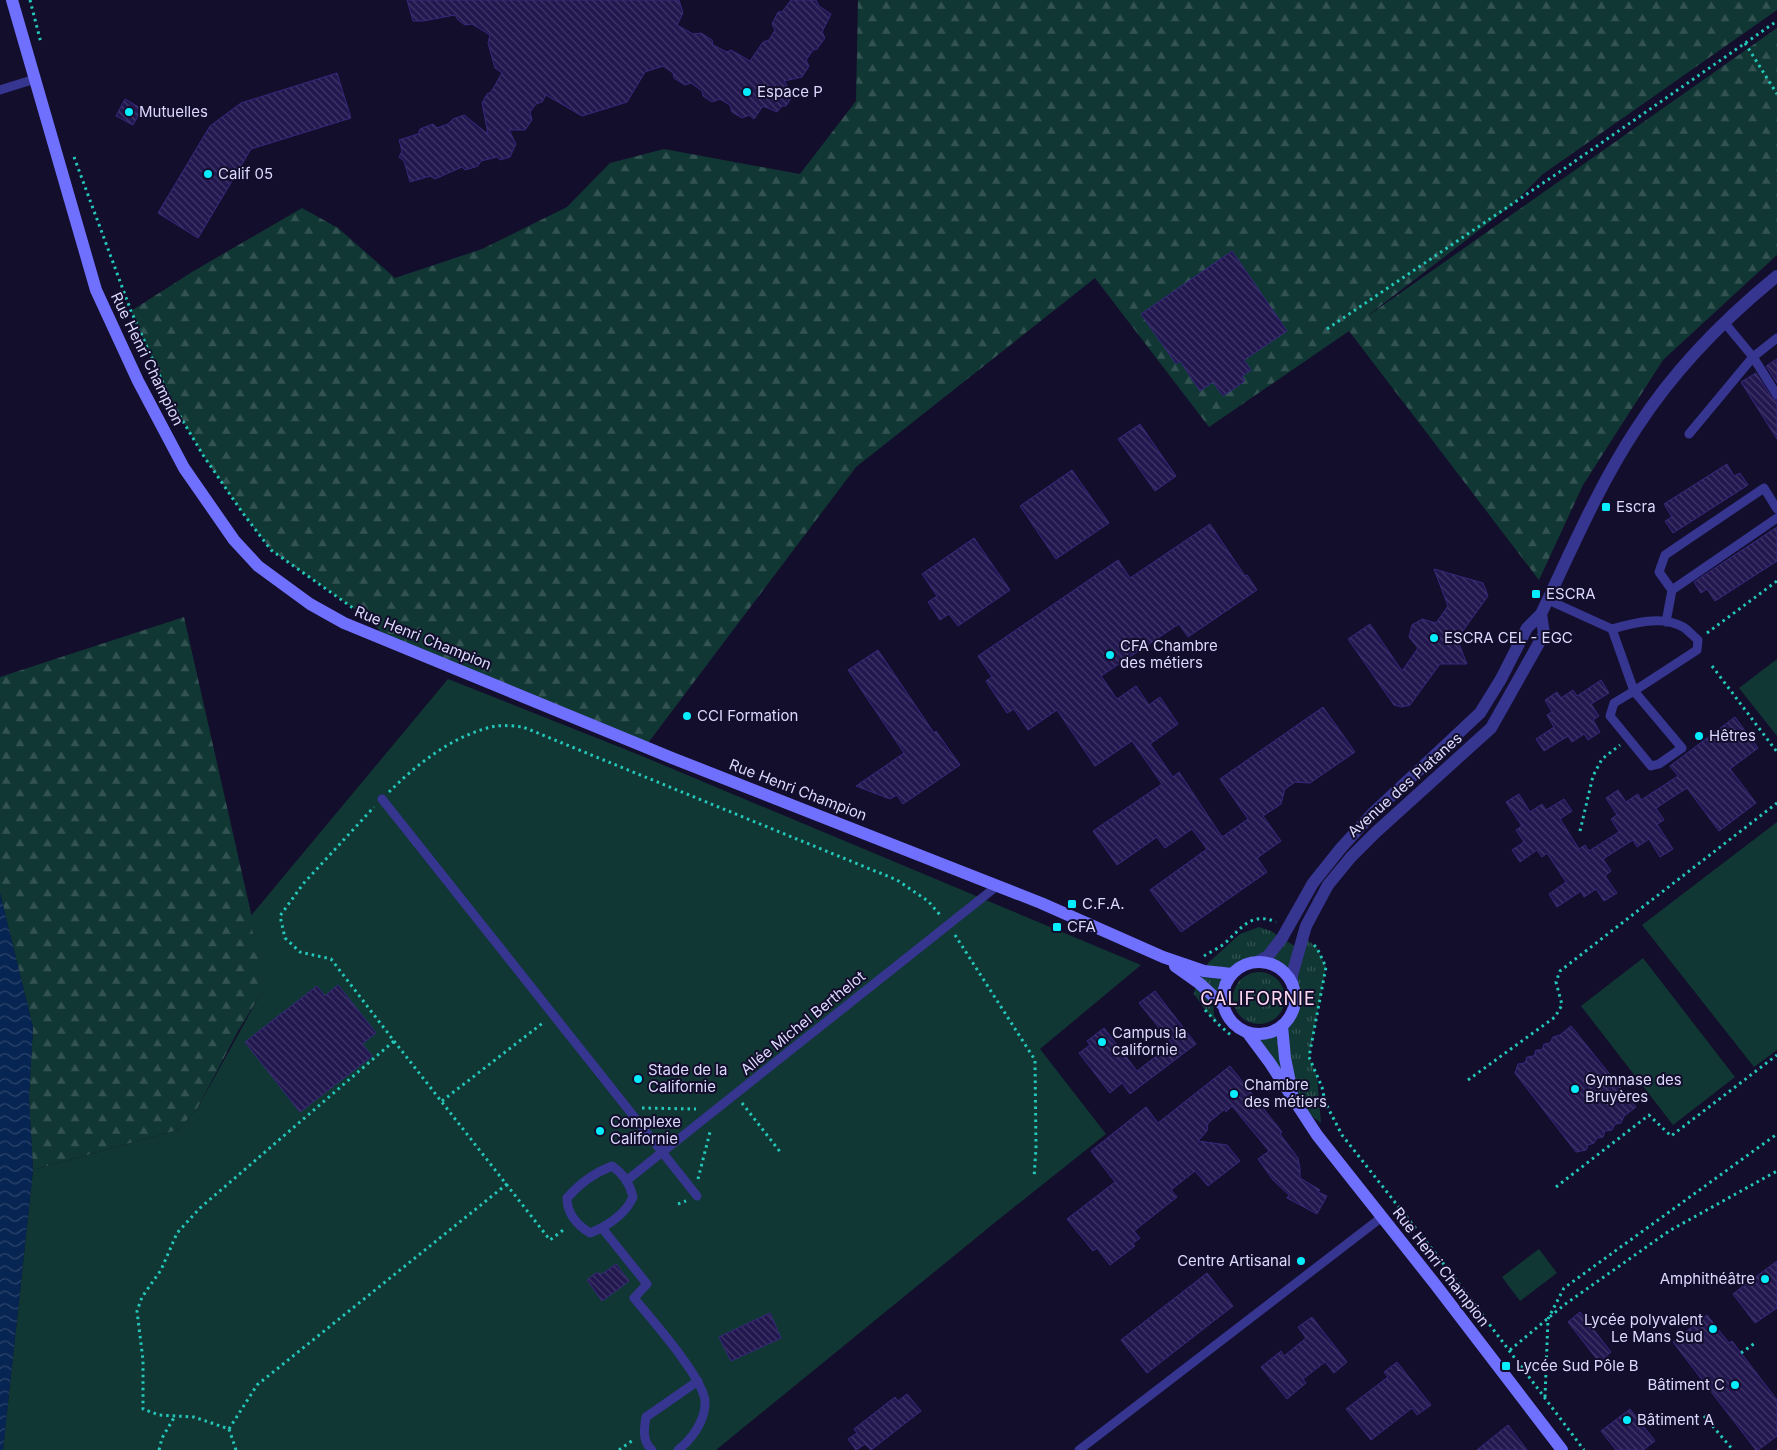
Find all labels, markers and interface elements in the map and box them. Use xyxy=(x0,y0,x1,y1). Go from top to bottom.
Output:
place label: Espace P xyxy=(757,82,823,101)
marker: Espace P xyxy=(741,86,753,98)
place label: Mutuelles xyxy=(139,102,208,121)
marker: Mutuelles xyxy=(123,106,135,118)
place label: Calif 05 xyxy=(218,164,273,183)
marker: Calif 05 xyxy=(202,168,214,180)
street label: Rue Henri Champion xyxy=(107,289,188,429)
place label: Escra xyxy=(1616,497,1656,516)
marker: Escra xyxy=(1600,501,1612,513)
place label: ESCRA xyxy=(1546,584,1596,603)
marker: ESCRA xyxy=(1530,588,1542,600)
street label: Rue Henri Champion xyxy=(352,601,494,674)
place label: ESCRA CEL - EGC xyxy=(1444,628,1573,647)
marker: ESCRA CEL - EGC xyxy=(1428,632,1440,644)
place label: CFA Chambre des métiers xyxy=(1120,636,1218,672)
marker: CFA Chambre des métiers xyxy=(1104,649,1116,661)
place label: CCI Formation xyxy=(697,706,798,725)
marker: CCI Formation xyxy=(681,710,693,722)
place label: Hêtres xyxy=(1709,726,1756,745)
street label: Avenue des Platanes xyxy=(1343,728,1466,841)
marker: Hêtres xyxy=(1693,730,1705,742)
street label: Rue Henri Champion xyxy=(727,754,870,825)
place label: C.F.A. xyxy=(1082,894,1125,913)
marker: C.F.A. xyxy=(1066,898,1078,910)
place label: CFA xyxy=(1067,917,1096,936)
marker: CFA xyxy=(1051,921,1063,933)
street label: Allée Michel Berthelot xyxy=(736,966,869,1079)
district label: CALIFORNIE xyxy=(1200,988,1316,1009)
place label: Campus la californie xyxy=(1112,1023,1187,1059)
marker: Campus la californie xyxy=(1096,1036,1108,1048)
place label: Stade de la Californie xyxy=(648,1060,727,1096)
place label: Gymnase des Bruyères xyxy=(1585,1070,1682,1106)
marker: Stade de la Californie xyxy=(632,1073,644,1085)
place label: Chambre des métiers xyxy=(1244,1075,1327,1111)
marker: Gymnase des Bruyères xyxy=(1569,1083,1581,1095)
marker: Chambre des métiers xyxy=(1228,1088,1240,1100)
place label: Complexe Californie xyxy=(610,1112,681,1148)
marker: Complexe Californie xyxy=(594,1125,606,1137)
street label: Rue Henri Champion xyxy=(1389,1203,1494,1330)
place label: Centre Artisanal xyxy=(1177,1251,1291,1270)
marker: Centre Artisanal xyxy=(1295,1255,1307,1267)
place label: Amphithéâtre xyxy=(1660,1269,1755,1288)
marker: Amphithéâtre xyxy=(1759,1273,1771,1285)
place label: Lycée polyvalent Le Mans Sud xyxy=(1584,1310,1703,1346)
marker: Lycée polyvalent Le Mans Sud xyxy=(1707,1323,1719,1335)
place label: Lycée Sud Pôle B xyxy=(1516,1356,1639,1375)
marker: Lycée Sud Pôle B xyxy=(1500,1360,1512,1372)
place label: Bâtiment C xyxy=(1647,1375,1725,1394)
marker: Bâtiment C xyxy=(1729,1379,1741,1391)
place label: Bâtiment A xyxy=(1637,1410,1714,1429)
marker: Bâtiment A xyxy=(1621,1414,1633,1426)

